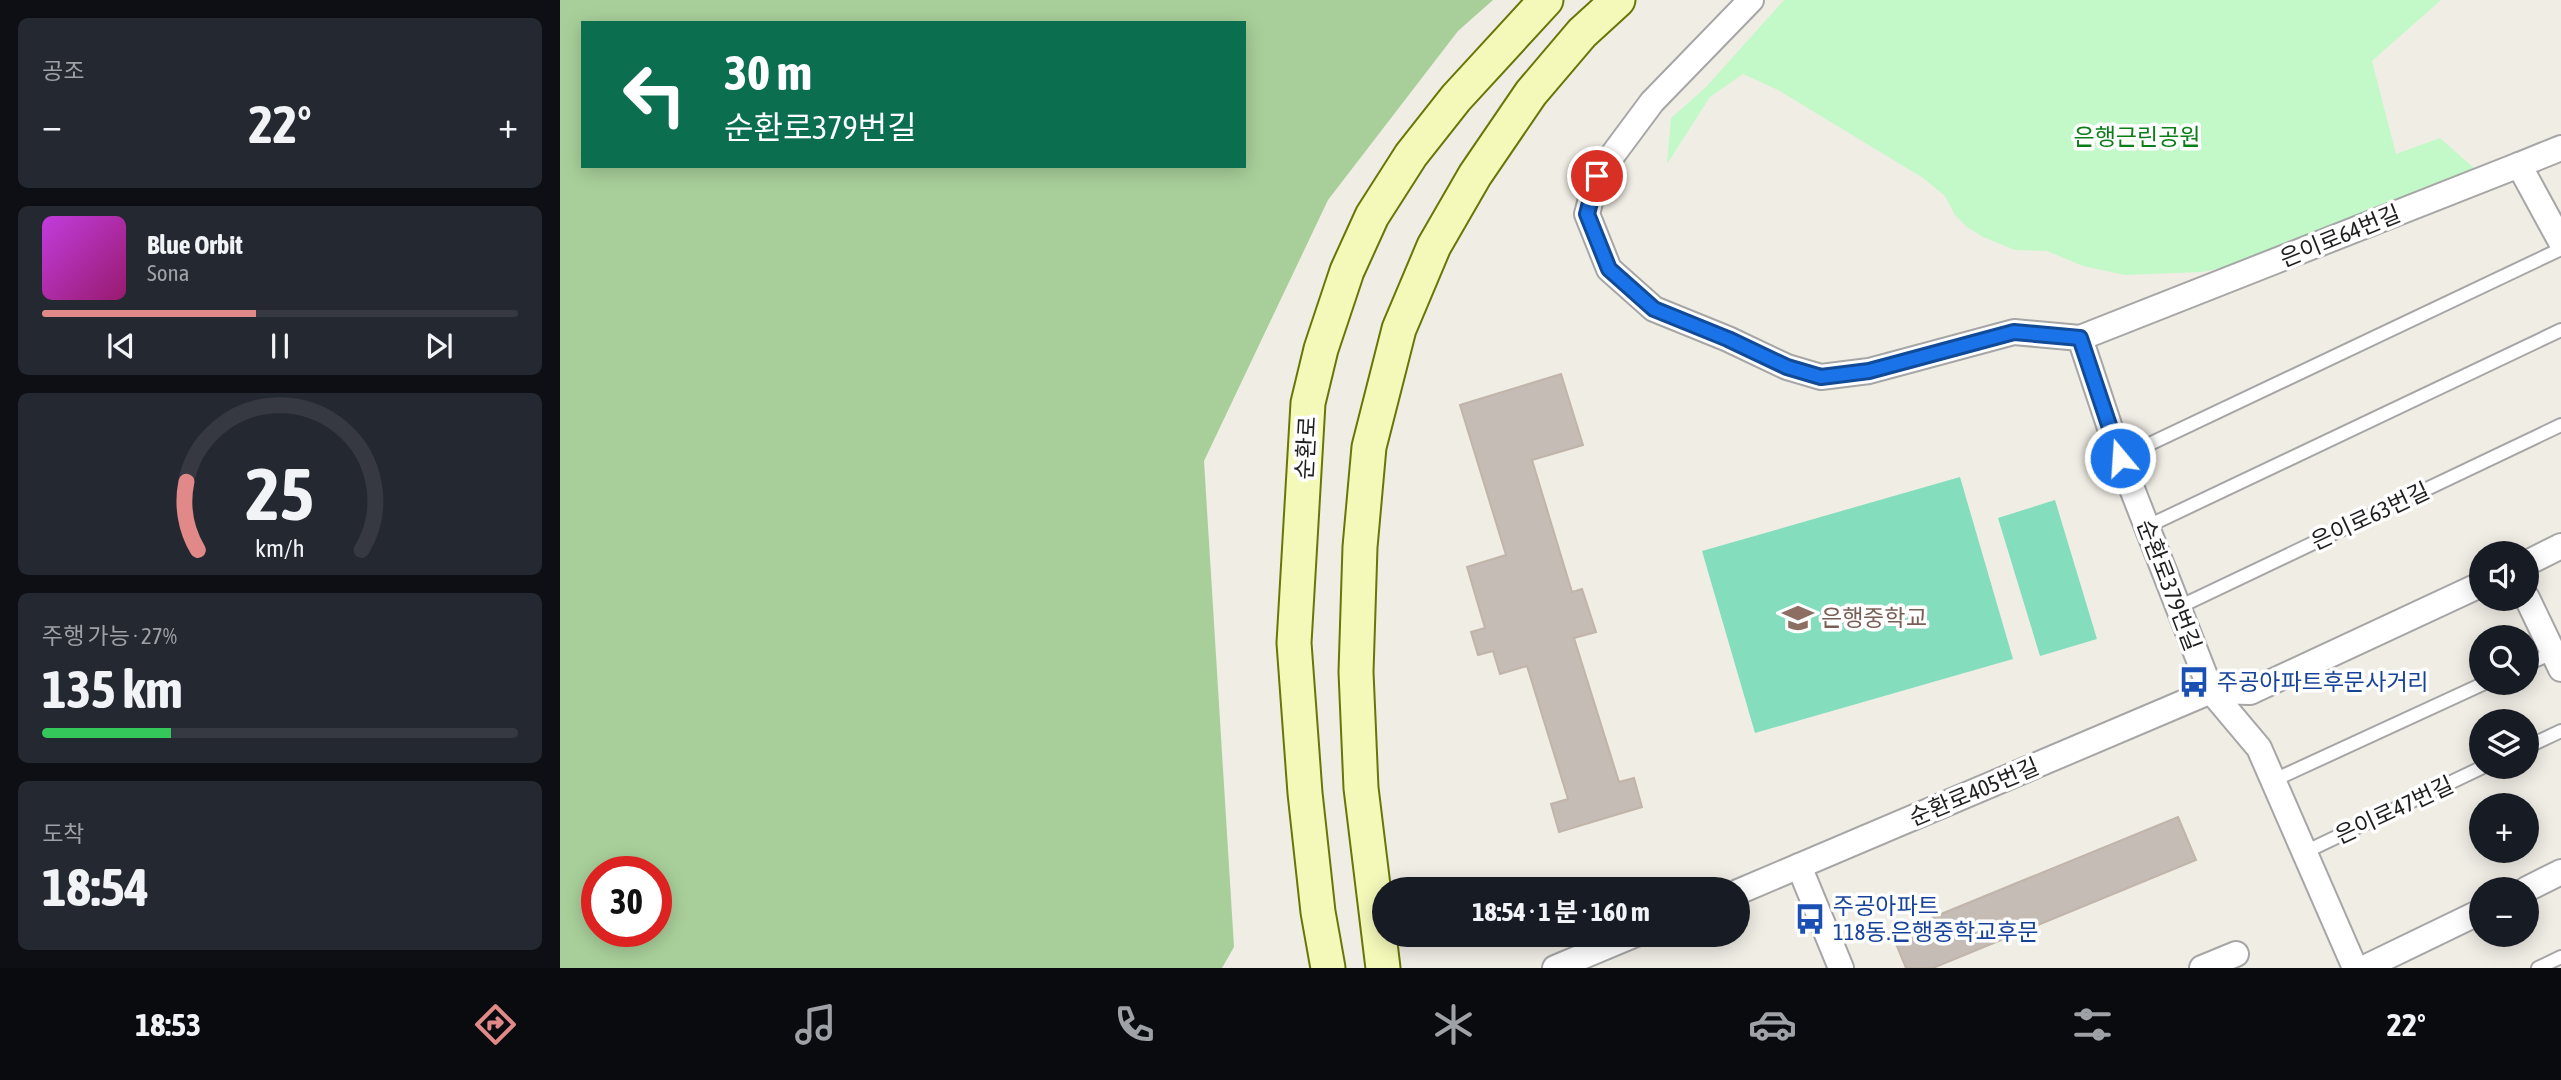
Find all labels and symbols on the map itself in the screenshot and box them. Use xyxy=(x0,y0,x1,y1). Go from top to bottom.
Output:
park label: 은행근린공원 xyxy=(2074,124,2200,150)
pin xyxy=(1567,146,1627,206)
street label: 은이로64번길 xyxy=(2276,200,2404,272)
street label: 순환로 xyxy=(1291,416,1321,480)
position arrow xyxy=(2083,421,2157,495)
street label: 은이로63번길 xyxy=(2307,477,2433,555)
street label: 순환로379번길 xyxy=(2132,516,2206,654)
school or university icon: 은행중학교 xyxy=(1781,601,1815,635)
place label: 은행중학교 xyxy=(1821,605,1927,631)
bus stop icon: 주공아파트후문사거리 xyxy=(2177,665,2211,699)
place label: 주공아파트후문사거리 xyxy=(2217,669,2429,695)
street label: 순환로405번길 xyxy=(1905,753,2043,831)
street label: 은이로47번길 xyxy=(2331,771,2457,849)
speed limit sign: 30 xyxy=(581,856,672,947)
place label: 주공아파트 118동.은행중학교후문 xyxy=(1833,893,2039,945)
bus stop icon: 주공아파트 118동.은행중학교후문 xyxy=(1793,902,1827,936)

